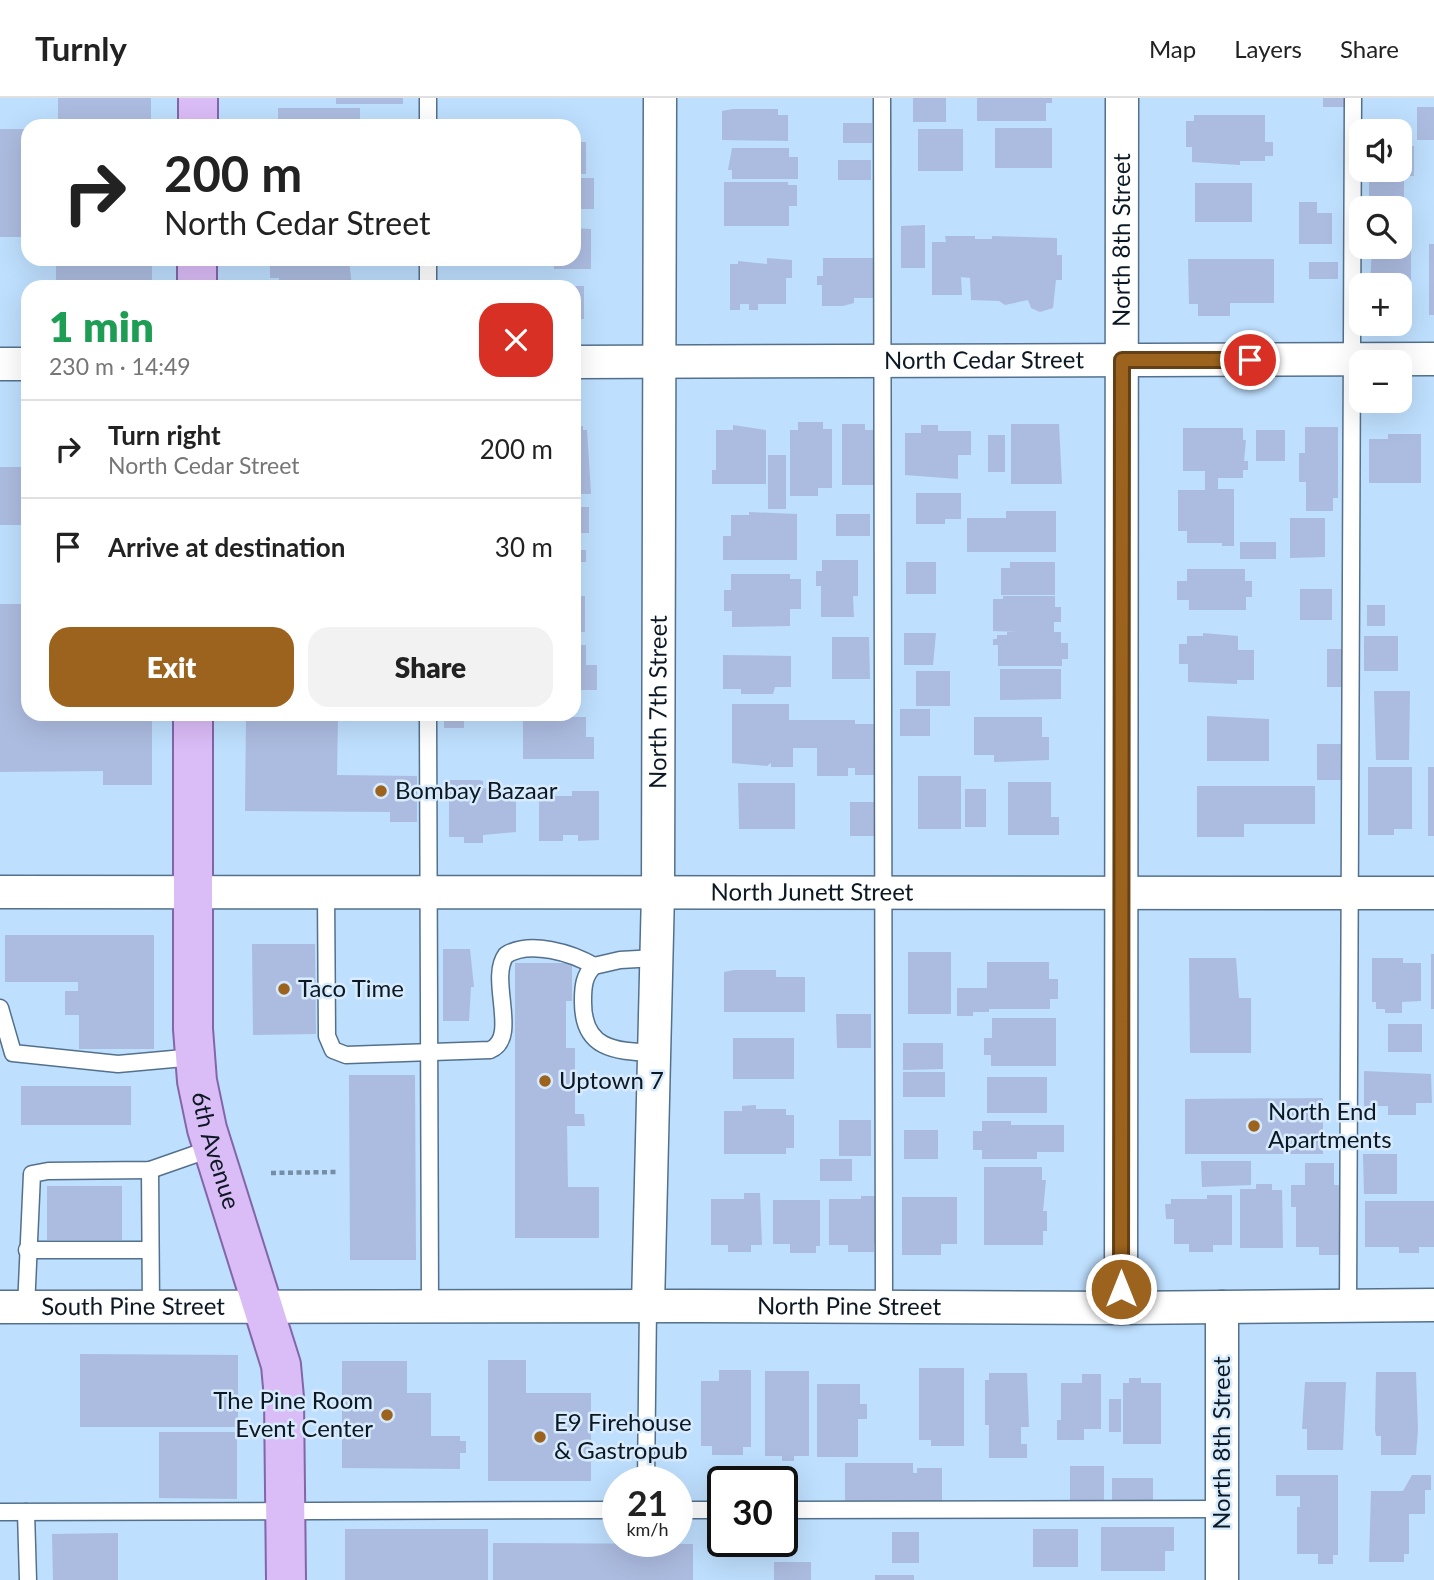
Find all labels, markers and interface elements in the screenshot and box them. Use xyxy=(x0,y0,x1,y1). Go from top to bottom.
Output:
text: Turnly xyxy=(35,28,127,68)
text: Map xyxy=(1149,34,1196,63)
text: Layers xyxy=(1234,34,1302,63)
text: Share xyxy=(1340,34,1399,63)
map controls xyxy=(1349,119,1412,413)
button: sound xyxy=(1349,119,1412,182)
text: 200 m xyxy=(164,144,302,202)
icon: right xyxy=(49,147,140,238)
street label: North 8th Street xyxy=(1106,153,1135,327)
button: search xyxy=(1349,196,1412,259)
text: North Cedar Street xyxy=(164,203,430,242)
button: + xyxy=(1349,273,1412,336)
text: 1 min xyxy=(49,301,154,351)
button: close xyxy=(479,303,553,377)
pin xyxy=(1220,330,1280,390)
icon: arrive xyxy=(1231,341,1269,379)
street label: North Cedar Street xyxy=(884,344,1084,374)
button: − xyxy=(1349,350,1412,413)
text: 230 m · 14:49 xyxy=(49,352,191,380)
text: Turn right xyxy=(108,419,221,451)
icon: right xyxy=(49,430,87,468)
text: 200 m xyxy=(480,433,553,465)
text: North Cedar Street xyxy=(108,451,300,479)
icon: arrive xyxy=(49,528,87,566)
text: Arrive at destination xyxy=(108,531,345,563)
text: 30 m xyxy=(495,531,553,563)
street label: North 7th Street xyxy=(642,615,672,789)
button: Exit xyxy=(49,627,294,707)
button: Share xyxy=(308,627,553,707)
place label: Bombay Bazaar xyxy=(395,775,558,804)
marker: Bombay Bazaar xyxy=(373,783,389,799)
street label: North Junett Street xyxy=(711,876,914,906)
place label: Taco Time xyxy=(298,973,404,1002)
marker: Taco Time xyxy=(276,981,292,997)
place label: Uptown 7 xyxy=(559,1065,664,1094)
marker: Uptown 7 xyxy=(537,1073,553,1089)
street label: 6th Avenue xyxy=(187,1089,247,1212)
place label: North End Apartments xyxy=(1268,1096,1392,1153)
marker: North End Apartments xyxy=(1246,1118,1262,1134)
position arrow xyxy=(1084,1252,1158,1326)
street label: North Pine Street xyxy=(757,1290,942,1320)
street label: South Pine Street xyxy=(41,1291,225,1320)
street label: North 8th Street xyxy=(1206,1356,1235,1530)
place label: The Pine Room Event Center xyxy=(213,1385,373,1442)
marker: The Pine Room Event Center xyxy=(379,1407,395,1423)
place label: E9 Firehouse & Gastropub xyxy=(554,1407,692,1464)
marker: E9 Firehouse & Gastropub xyxy=(532,1429,548,1445)
speed limit sign: 30 xyxy=(707,1466,798,1557)
text: 21 xyxy=(627,1481,668,1523)
text: km/h xyxy=(626,1518,669,1540)

